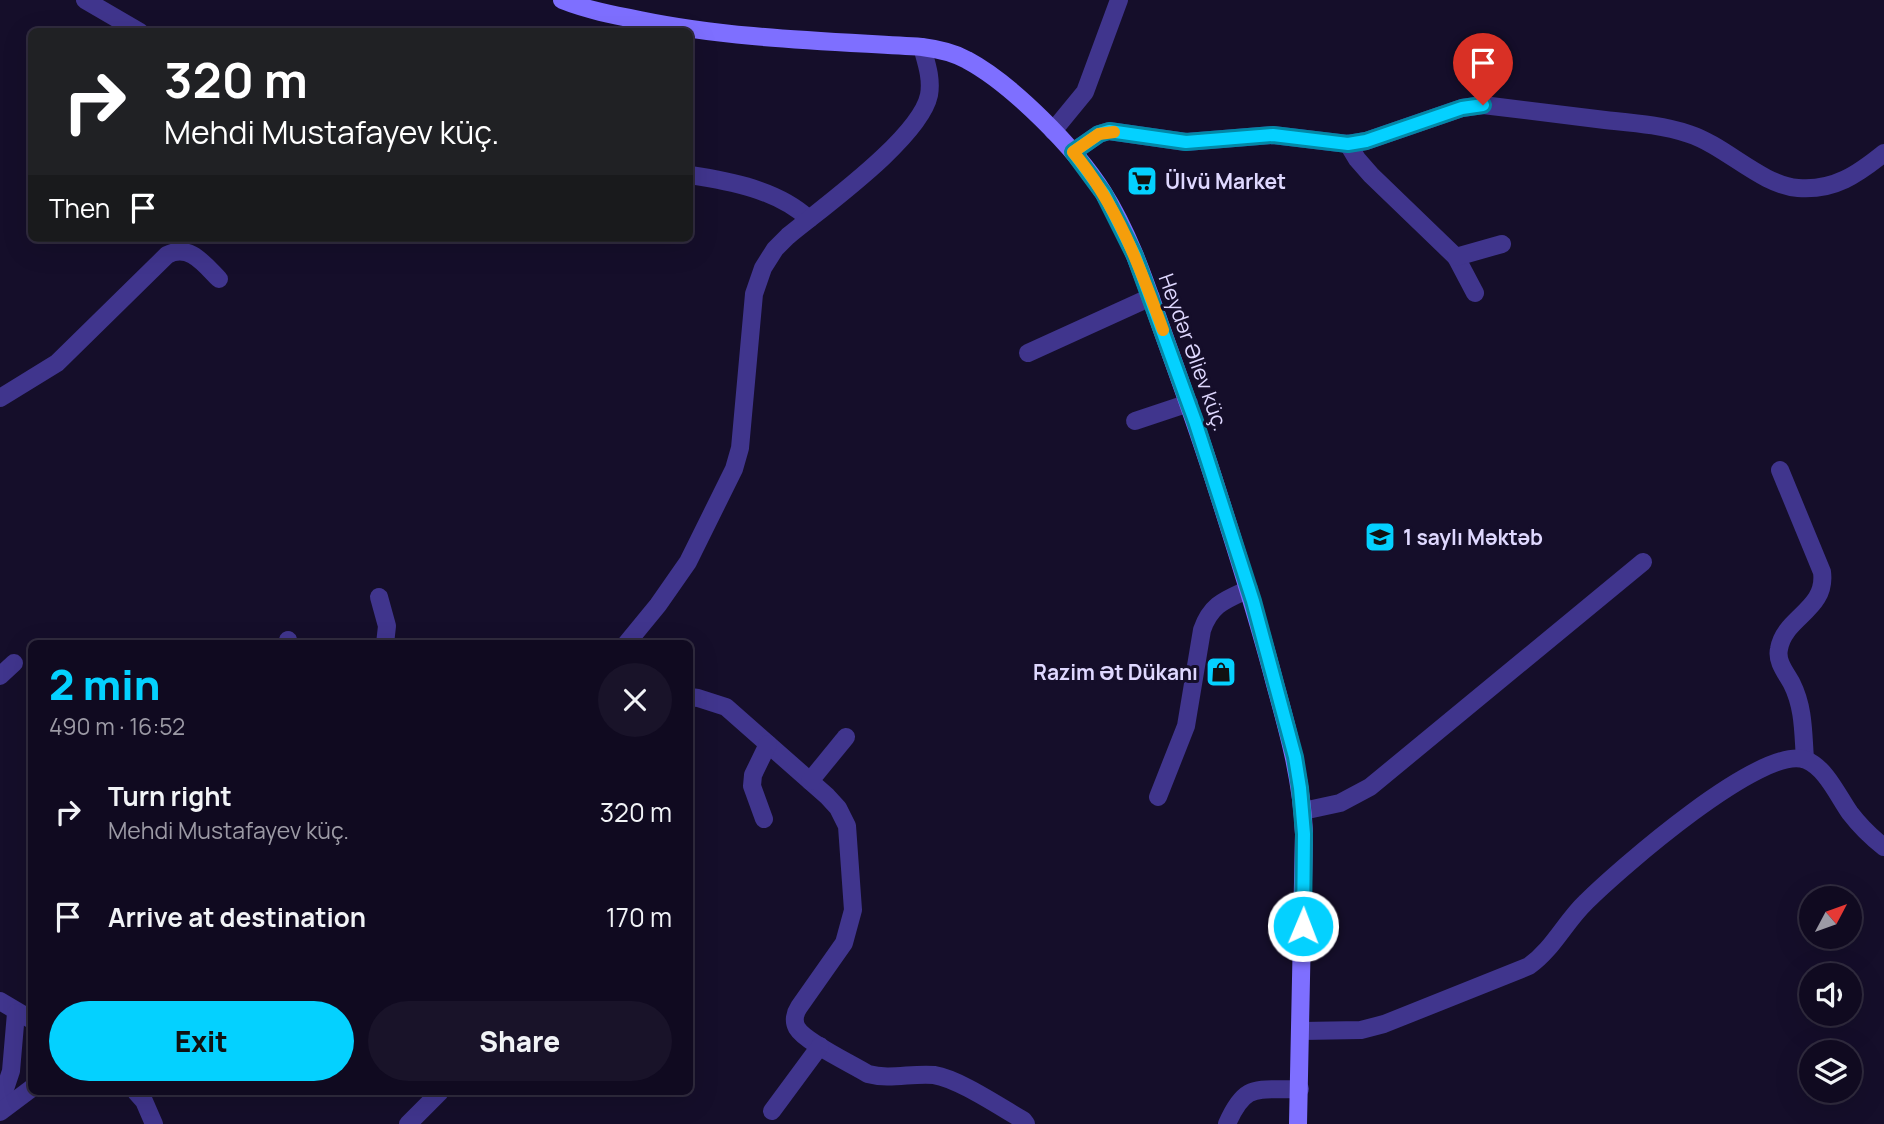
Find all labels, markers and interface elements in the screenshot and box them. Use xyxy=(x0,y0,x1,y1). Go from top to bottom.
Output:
pin xyxy=(1453,33,1513,105)
icon: arrive xyxy=(1464,44,1502,82)
text: 320 m xyxy=(164,46,308,113)
icon: right xyxy=(49,56,140,147)
text: Mehdi Mustafayev küç. xyxy=(164,110,499,154)
supermarket icon: Ülvü Market xyxy=(1125,164,1159,198)
place label: Ülvü Market xyxy=(1165,167,1286,195)
icon: arrive xyxy=(124,189,162,227)
text: Then xyxy=(49,190,110,226)
street label: Heydər Əliev küç. xyxy=(1153,270,1235,434)
school or university icon: 1 saylı Məktəb xyxy=(1363,520,1397,554)
place label: 1 saylı Məktəb xyxy=(1403,523,1543,551)
text: 2 min xyxy=(49,655,160,713)
shop icon: Razim Ət Dükanı xyxy=(1204,655,1238,689)
place label: Razim Ət Dükanı xyxy=(1033,658,1198,686)
button: close xyxy=(598,663,672,737)
text: 490 m · 16:52 xyxy=(49,710,185,742)
text: Turn right xyxy=(108,778,232,814)
icon: right xyxy=(49,793,87,831)
text: 320 m xyxy=(600,794,672,830)
text: Mehdi Mustafayev küç. xyxy=(108,814,349,846)
north arrow xyxy=(1799,886,1862,948)
map controls xyxy=(1799,886,1862,1103)
position arrow xyxy=(1266,889,1340,963)
icon: arrive xyxy=(49,898,87,936)
text: Arrive at destination xyxy=(108,899,366,935)
text: 170 m xyxy=(606,899,672,935)
button: sound xyxy=(1799,963,1862,1026)
button: Exit xyxy=(49,1001,354,1081)
button: Share xyxy=(368,1001,672,1081)
button: layers xyxy=(1799,1040,1862,1103)

